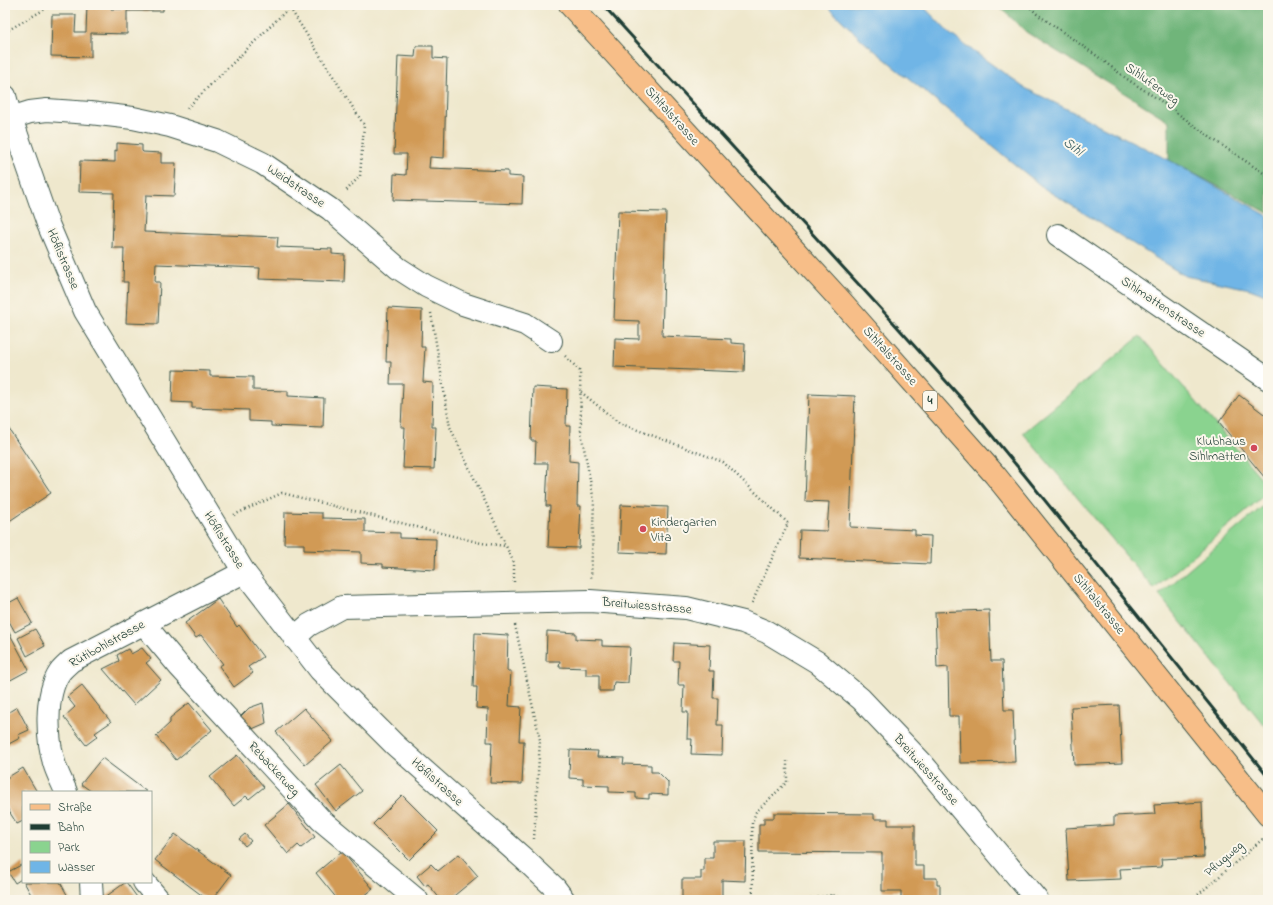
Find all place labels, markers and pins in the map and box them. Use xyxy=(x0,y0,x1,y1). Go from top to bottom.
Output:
place label: Klubhaus Sihlmatten xyxy=(1189,432,1246,466)
marker: Klubhaus Sihlmatten xyxy=(1249,443,1259,453)
place label: Kindergarten Vita xyxy=(650,513,717,547)
marker: Kindergarten Vita xyxy=(638,524,648,534)

